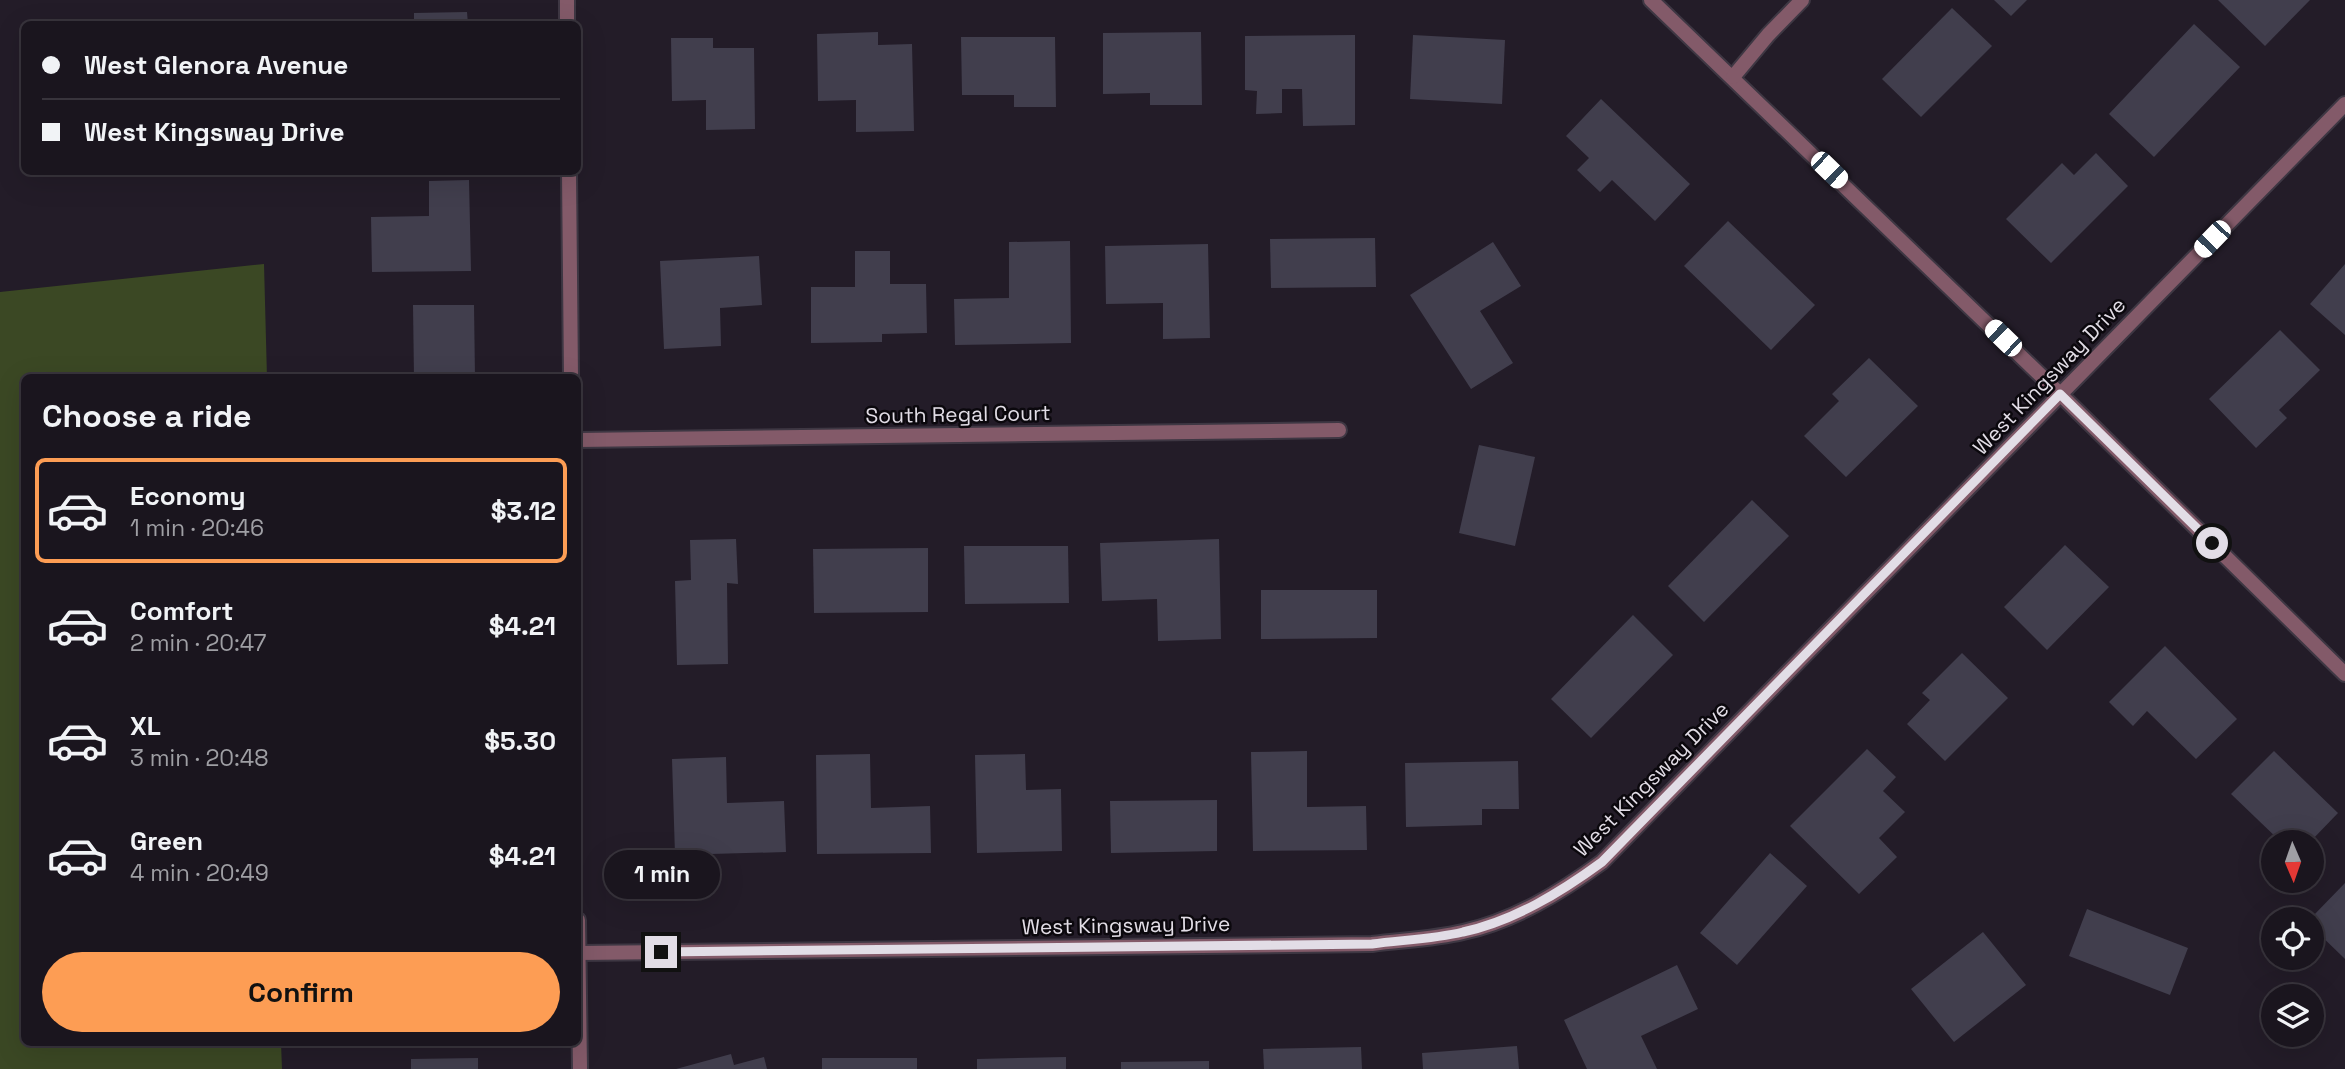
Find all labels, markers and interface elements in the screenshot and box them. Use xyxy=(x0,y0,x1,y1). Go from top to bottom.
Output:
text: West Glenora Avenue xyxy=(84,48,348,82)
text: West Kingsway Drive xyxy=(84,115,345,149)
car xyxy=(1807,148,1852,192)
car xyxy=(2190,217,2235,261)
street label: West Kingsway Drive xyxy=(1967,292,2131,460)
car xyxy=(1981,316,2026,360)
text: Choose a ride xyxy=(42,396,252,436)
street label: South Regal Court xyxy=(865,399,1051,429)
icon: car xyxy=(46,479,109,542)
text: Economy xyxy=(130,479,246,513)
text: $3.12 xyxy=(491,494,556,528)
text: 1 min · 20:46 xyxy=(130,513,264,543)
route start xyxy=(2196,527,2228,559)
icon: car xyxy=(46,594,109,657)
text: Comfort xyxy=(130,594,233,628)
text: $4.21 xyxy=(489,609,556,643)
text: 2 min · 20:47 xyxy=(130,628,266,658)
street label: West Kingsway Drive xyxy=(1568,696,1734,862)
icon: car xyxy=(46,709,109,772)
text: XL xyxy=(130,709,161,743)
text: $5.30 xyxy=(484,724,556,758)
text: 3 min · 20:48 xyxy=(130,743,269,773)
icon: car xyxy=(46,824,109,887)
text: Green xyxy=(130,824,203,858)
north arrow xyxy=(2261,830,2324,892)
map controls xyxy=(2261,830,2324,1047)
text: $4.21 xyxy=(489,839,556,873)
callout: 1 min xyxy=(603,850,719,900)
text: 4 min · 20:49 xyxy=(130,858,269,888)
text: 1 min xyxy=(634,859,690,889)
button: locate xyxy=(2261,907,2324,970)
street label: West Kingsway Drive xyxy=(1021,910,1231,940)
route end xyxy=(645,936,677,968)
button: Confirm xyxy=(42,952,560,1032)
button: layers xyxy=(2261,984,2324,1047)

